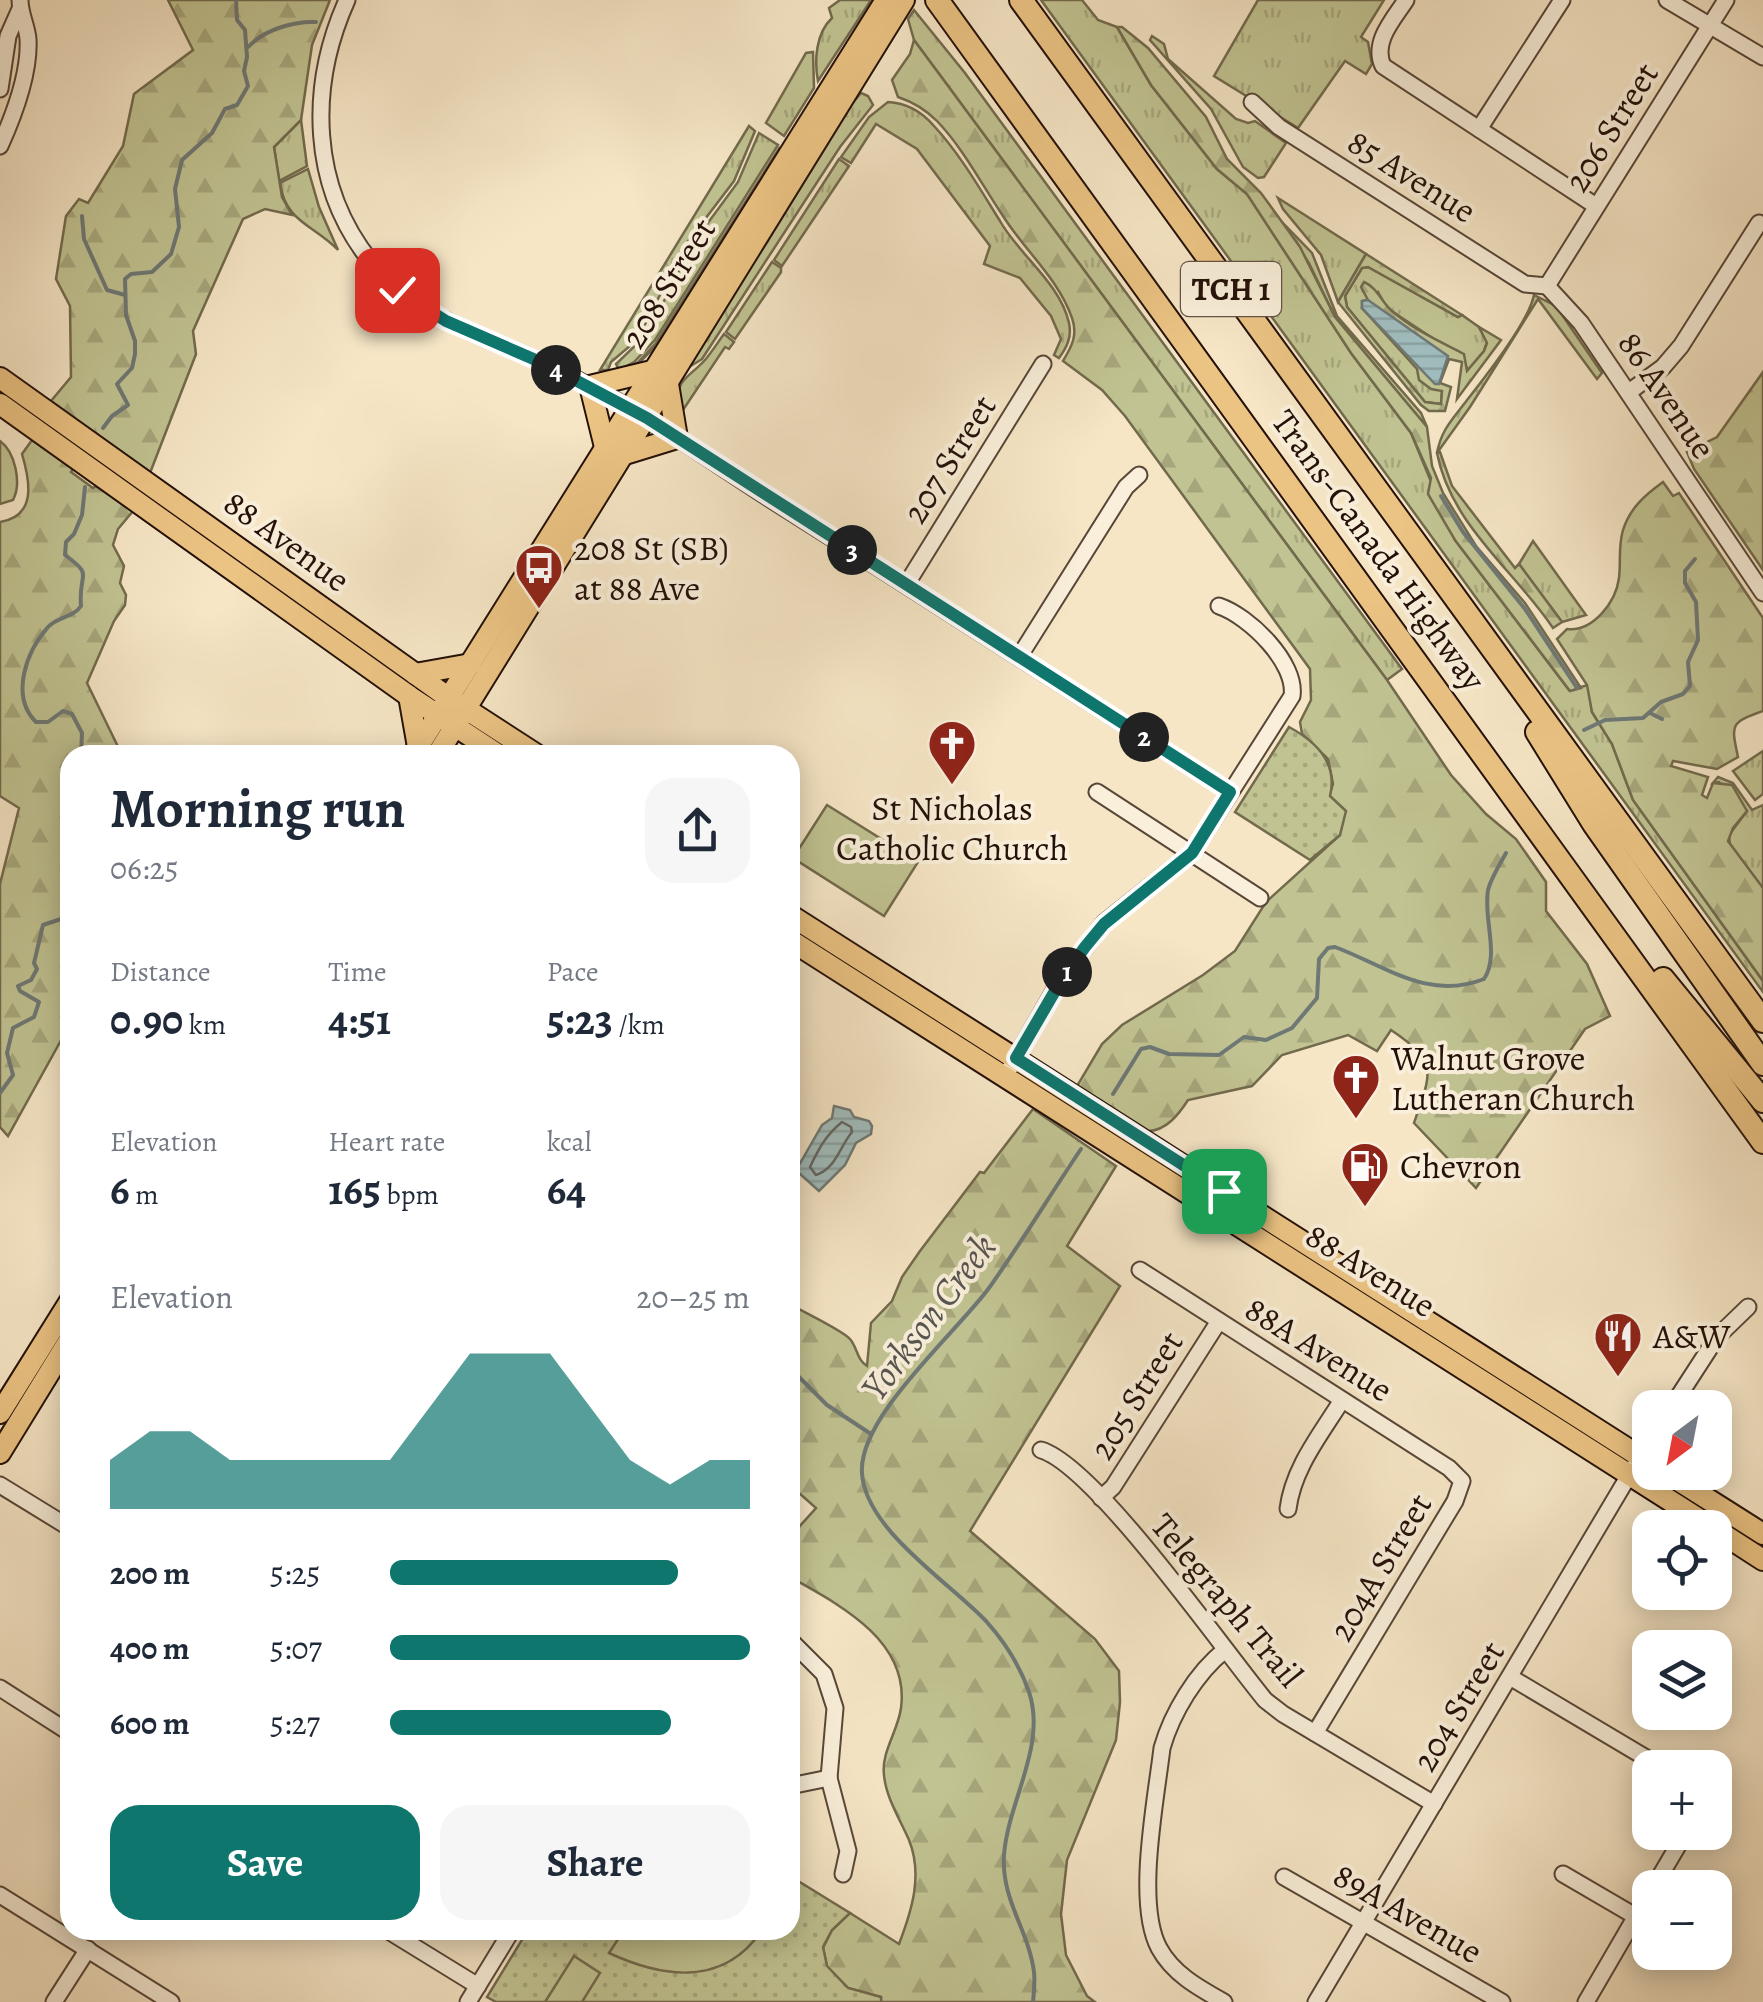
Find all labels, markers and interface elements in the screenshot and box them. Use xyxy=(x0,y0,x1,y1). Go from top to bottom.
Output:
street label: 206 Street xyxy=(1552,53,1670,201)
street label: 85 Avenue xyxy=(1339,118,1485,234)
street label: 208 Street xyxy=(609,209,727,357)
pin xyxy=(355,248,440,333)
road number: TCH 1 xyxy=(1181,262,1281,316)
icon: check xyxy=(370,263,425,318)
street label: 86 Avenue xyxy=(1607,322,1727,468)
pin: 4 xyxy=(531,345,581,395)
text: 4 xyxy=(549,351,563,389)
street label: 207 Street xyxy=(891,386,1007,532)
street label: Trans-Canada Highway xyxy=(1261,400,1498,701)
street label: 88 Avenue xyxy=(214,479,360,603)
place label: 208 St (SB) at 88 Ave xyxy=(574,524,729,612)
pin: 3 xyxy=(827,525,877,575)
text: 3 xyxy=(846,531,858,569)
bus stop icon: 208 St (SB) at 88 Ave xyxy=(513,542,565,610)
pin: 2 xyxy=(1119,712,1169,762)
church icon: St Nicholas Catholic Church xyxy=(926,718,978,786)
text: 2 xyxy=(1137,718,1151,756)
text: Morning run xyxy=(110,771,405,846)
button: share xyxy=(645,778,750,883)
place label: St Nicholas Catholic Church xyxy=(836,784,1068,872)
text: 06:25 xyxy=(110,846,178,890)
pin: 1 xyxy=(1042,947,1092,997)
text: Distance xyxy=(110,953,210,991)
text: Time xyxy=(328,953,387,991)
text: Pace xyxy=(547,953,599,991)
text: 1 xyxy=(1062,953,1072,991)
text: 0.90 xyxy=(110,991,183,1048)
text: 4:51 xyxy=(328,991,391,1048)
text: 5:23 xyxy=(547,991,613,1048)
text: km xyxy=(183,1006,226,1044)
text: /km xyxy=(613,1006,665,1044)
place label: Walnut Grove Lutheran Church xyxy=(1390,1034,1635,1122)
church icon: Walnut Grove Lutheran Church xyxy=(1330,1052,1382,1120)
text: Elevation xyxy=(110,1123,217,1161)
text: Heart rate xyxy=(328,1123,445,1161)
text: kcal xyxy=(547,1123,592,1161)
fuel station icon: Chevron xyxy=(1339,1140,1391,1208)
place label: Chevron xyxy=(1400,1142,1522,1190)
pin xyxy=(1182,1149,1267,1234)
text: 6 xyxy=(110,1161,130,1218)
text: 165 xyxy=(328,1161,381,1218)
text: 64 xyxy=(547,1161,586,1218)
icon: arrive xyxy=(1197,1164,1252,1219)
text: m xyxy=(130,1176,158,1214)
text: bpm xyxy=(381,1176,439,1214)
street label: 88 Avenue xyxy=(1297,1211,1445,1329)
water label: Yorkson Creek xyxy=(848,1223,1008,1411)
text: Elevation xyxy=(110,1275,233,1319)
text: 20–25 m xyxy=(636,1275,750,1319)
street label: 88A Avenue xyxy=(1236,1285,1402,1413)
restaurant icon: A&W xyxy=(1592,1310,1644,1378)
place label: A&W xyxy=(1652,1312,1731,1360)
street label: 205 Street xyxy=(1078,1322,1194,1468)
north arrow xyxy=(1632,1390,1732,1490)
map controls xyxy=(1632,1390,1732,1970)
street label: 204A Street xyxy=(1317,1484,1443,1650)
street label: Telegraph Trail xyxy=(1140,1503,1314,1697)
button: locate xyxy=(1632,1510,1732,1610)
text: 200 m xyxy=(110,1551,190,1595)
text: 5:25 xyxy=(270,1551,320,1595)
text: 400 m xyxy=(110,1626,190,1670)
text: 5:07 xyxy=(270,1626,322,1670)
button: layers xyxy=(1632,1630,1732,1730)
street label: 204 Street xyxy=(1400,1632,1516,1780)
text: 600 m xyxy=(110,1701,190,1745)
text: 5:27 xyxy=(270,1701,320,1745)
button: + xyxy=(1632,1750,1732,1850)
button: Save xyxy=(110,1805,420,1920)
button: Share xyxy=(440,1805,750,1920)
street label: 89A Avenue xyxy=(1325,1851,1491,1975)
button: − xyxy=(1632,1870,1732,1970)

